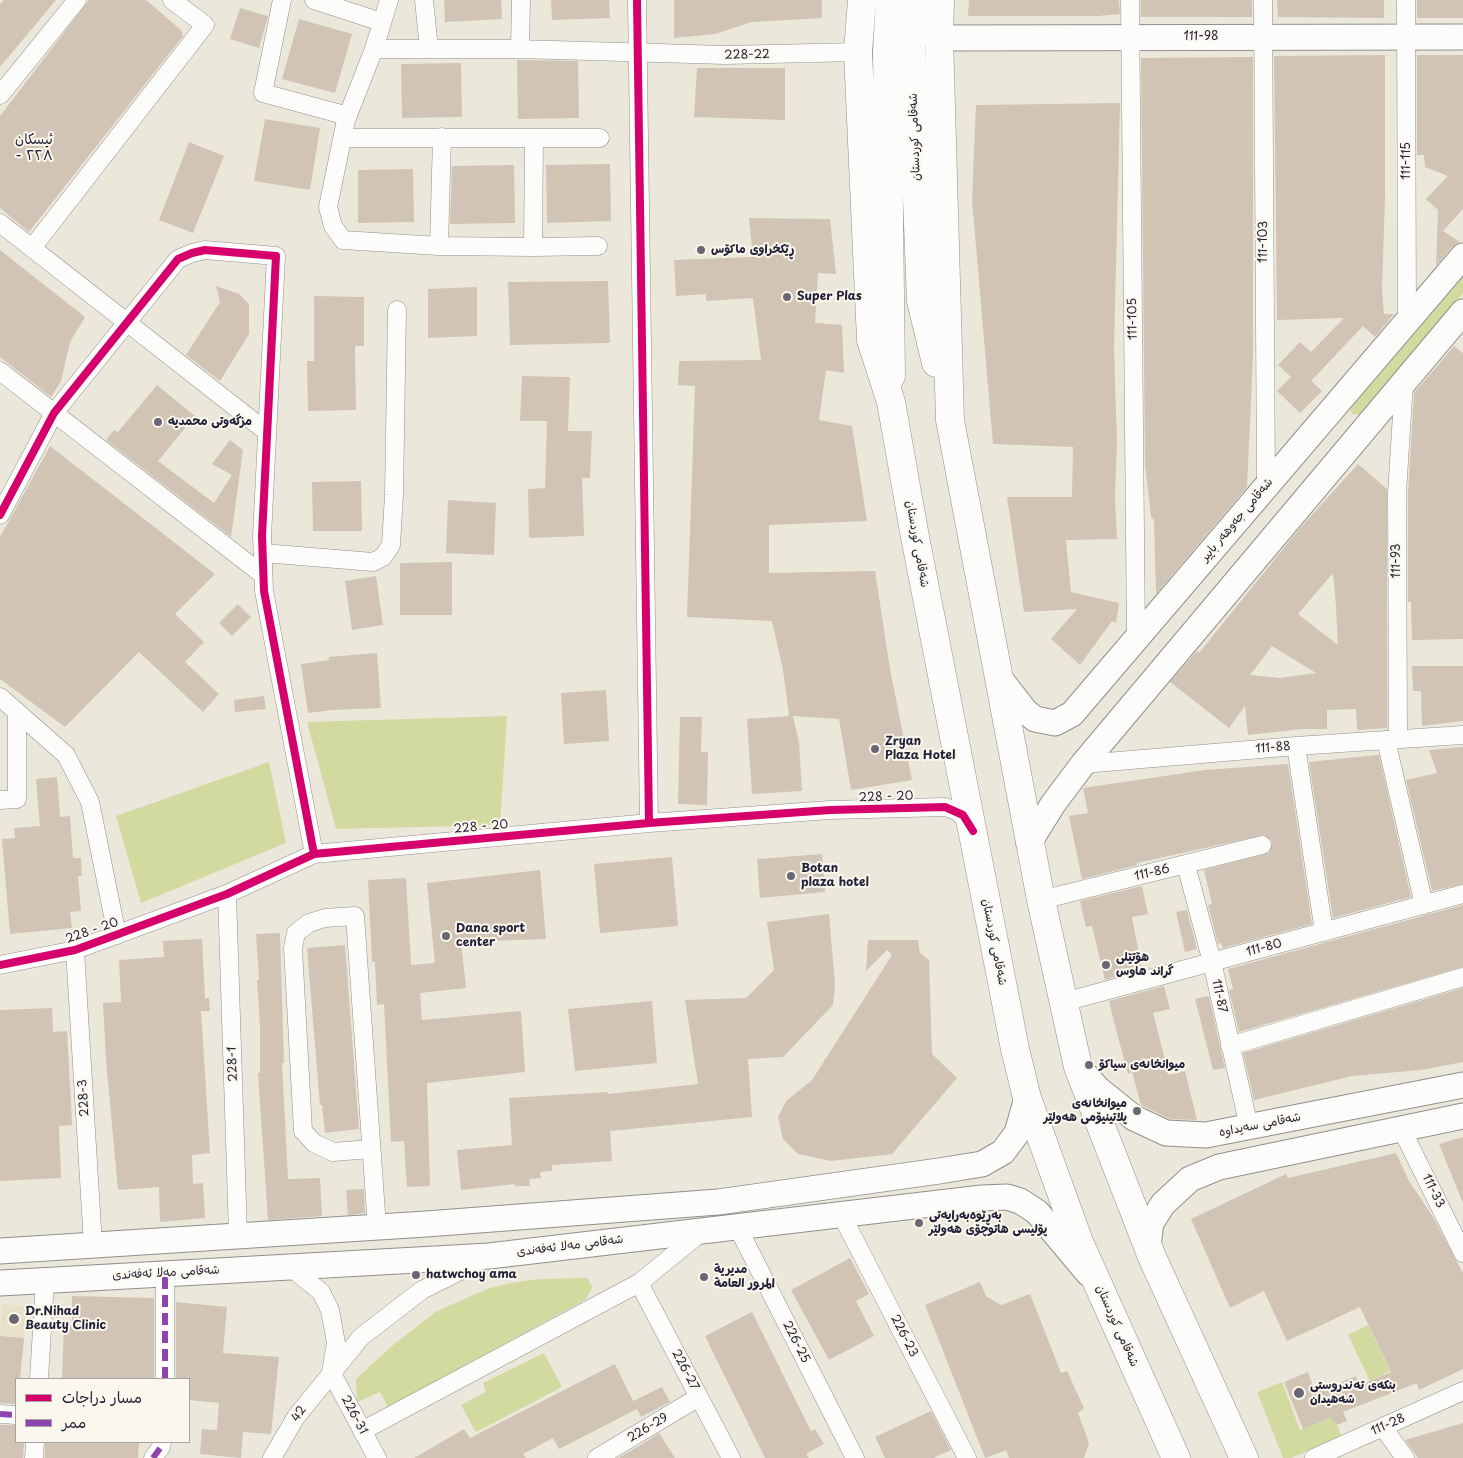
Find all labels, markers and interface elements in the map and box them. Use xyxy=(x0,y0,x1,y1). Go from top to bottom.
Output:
street label: 111-98 xyxy=(1184,30,1218,44)
street label: 228-22 xyxy=(724,47,770,63)
street label: شەقامی کوردستان xyxy=(906,93,924,181)
district label: ئیسکان - ٢٢٨ xyxy=(15,132,53,164)
street label: 111-115 xyxy=(1400,142,1414,180)
street label: 111-103 xyxy=(1257,221,1271,263)
place label: ڕێکخراوی ماکۆس xyxy=(711,243,794,257)
marker: ڕێکخراوی ماکۆس xyxy=(695,244,707,256)
place label: Super Plas xyxy=(797,290,862,304)
marker: Super Plas xyxy=(781,291,793,303)
street label: 111-105 xyxy=(1125,298,1141,340)
place label: مزگەوتی محمدیە xyxy=(168,415,252,429)
marker: مزگەوتی محمدیە xyxy=(152,416,164,428)
street label: شەقامی جەوهەر باپیر xyxy=(1198,475,1276,565)
street label: شەقامی کوردستان xyxy=(902,499,932,589)
street label: 111-93 xyxy=(1390,544,1404,578)
place label: Zryan Plaza Hotel xyxy=(885,735,956,763)
street label: 111-88 xyxy=(1255,739,1291,757)
marker: Zryan Plaza Hotel xyxy=(869,743,881,755)
street label: 228 - 20 xyxy=(858,789,914,805)
street label: 228 - 20 xyxy=(453,817,509,837)
place label: Botan plaza hotel xyxy=(801,862,869,890)
street label: 111-86 xyxy=(1133,862,1171,884)
marker: Botan plaza hotel xyxy=(785,870,797,882)
street label: شەقامی کوردستان xyxy=(979,897,1009,987)
street label: 228 - 20 xyxy=(64,915,120,947)
place label: Dana sport center xyxy=(456,922,525,950)
marker: Dana sport center xyxy=(440,930,452,942)
street label: 111-80 xyxy=(1244,936,1284,960)
place label: هۆتێلی گراند هاوس xyxy=(1116,951,1174,979)
marker: هۆتێلی گراند هاوس xyxy=(1100,959,1112,971)
street label: 111-87 xyxy=(1208,978,1230,1014)
street label: 228-1 xyxy=(225,1046,241,1082)
place label: میوانخانەی سیاکۆ xyxy=(1099,1058,1185,1072)
marker: میوانخانەی سیاکۆ xyxy=(1083,1059,1095,1071)
street label: 228-3 xyxy=(76,1079,92,1117)
place label: میوانخانەی پلاتینیۆمی هەولێر xyxy=(1044,1097,1127,1125)
marker: میوانخانەی پلاتینیۆمی هەولێر xyxy=(1131,1105,1143,1117)
street label: شەقامی سەیداوە xyxy=(1218,1110,1302,1140)
street label: 111-33 xyxy=(1419,1172,1447,1210)
place label: بەڕێوەبەرایەتی پۆلیسی هاتوچۆی هەولێر xyxy=(929,1209,1047,1237)
marker: بەڕێوەبەرایەتی پۆلیسی هاتوچۆی هەولێر xyxy=(913,1217,925,1229)
street label: شەقامی مەلا ئەفەندی xyxy=(516,1232,624,1260)
street label: شەقامی مەلا ئەفەندی xyxy=(112,1263,220,1283)
place label: مديرية المرور العامة xyxy=(714,1263,775,1291)
place label: hatwchoy ama xyxy=(426,1268,517,1282)
marker: hatwchoy ama xyxy=(410,1269,422,1281)
marker: مديرية المرور العامة xyxy=(698,1271,710,1283)
street label: شەقامی کوردستان xyxy=(1093,1283,1141,1369)
place label: Dr.Nihad Beauty Clinic xyxy=(25,1305,106,1333)
marker: Dr.Nihad Beauty Clinic xyxy=(7,1312,21,1326)
street label: 226-23 xyxy=(887,1312,921,1360)
street label: 226-25 xyxy=(779,1319,813,1365)
street label: 226-27 xyxy=(668,1347,702,1393)
legend xyxy=(15,1378,190,1443)
place label: بنکەی تەندروستی شەهیدان xyxy=(1310,1379,1396,1407)
text: مسار دراجات xyxy=(62,1385,142,1408)
marker: بنکەی تەندروستی شەهیدان xyxy=(1292,1386,1306,1400)
street label: 226-31 xyxy=(338,1393,370,1437)
street label: 42 xyxy=(289,1403,309,1425)
text: ممر xyxy=(62,1410,86,1433)
street label: 226-29 xyxy=(625,1410,671,1446)
street label: 111-28 xyxy=(1369,1411,1407,1439)

